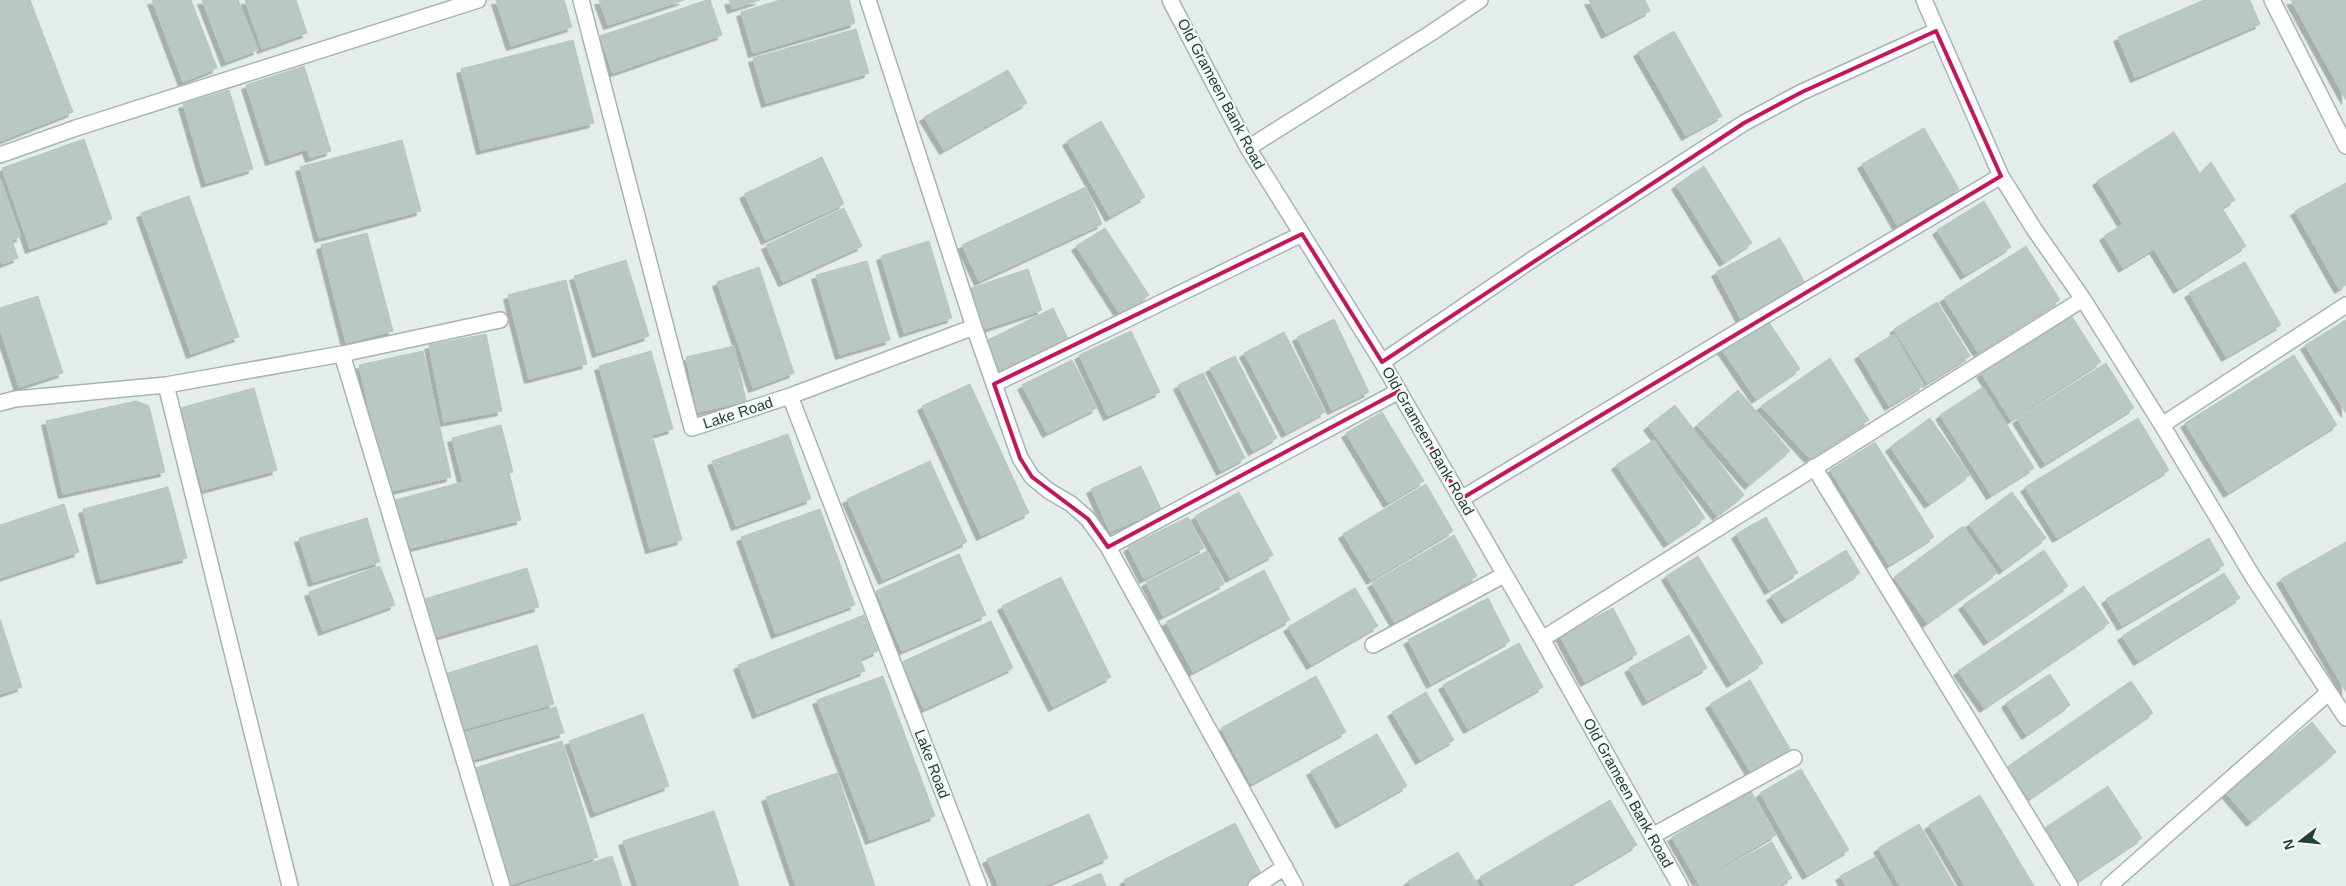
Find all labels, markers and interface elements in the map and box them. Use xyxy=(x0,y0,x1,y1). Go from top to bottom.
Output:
street label: Old Grameen Bank Road xyxy=(1174,15,1268,172)
street label: Old Grameen Bank Road xyxy=(1379,364,1478,518)
street label: Lake Road xyxy=(701,393,775,432)
street label: Old Grameen Bank Road xyxy=(1580,715,1677,871)
street label: Lake Road xyxy=(912,727,953,801)
north arrow xyxy=(2276,816,2326,866)
text: N xyxy=(2279,838,2298,852)

